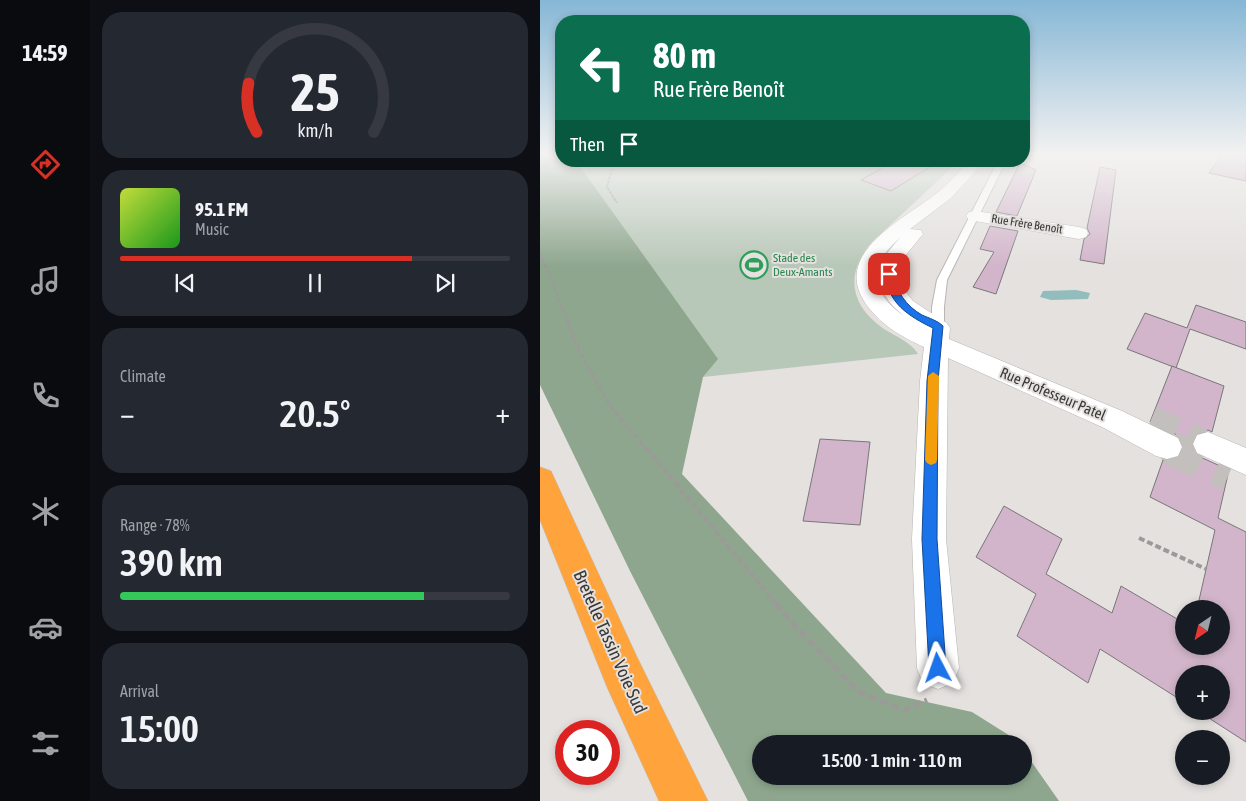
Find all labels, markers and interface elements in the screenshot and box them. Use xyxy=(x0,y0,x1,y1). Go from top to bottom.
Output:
icon: left xyxy=(570,35,635,100)
text: 80 m xyxy=(653,35,716,75)
text: 14:59 xyxy=(22,40,68,66)
text: 25 xyxy=(291,62,339,122)
text: Rue Frère Benoît xyxy=(653,76,785,102)
text: km/h xyxy=(297,120,333,141)
icon: arrive xyxy=(615,130,643,158)
text: Then xyxy=(570,133,605,155)
icon: directions xyxy=(28,147,63,182)
text: 95.1 FM xyxy=(195,198,248,220)
street label: Rue Frère Benoît xyxy=(990,211,1064,237)
text: Music xyxy=(195,220,229,238)
sports icon: Stade des Deux-Amants xyxy=(739,250,769,280)
place label: Stade des Deux-Amants xyxy=(773,251,832,279)
pin xyxy=(868,253,910,295)
icon: arrive xyxy=(875,260,903,288)
icon: music xyxy=(28,263,63,298)
icon: previous xyxy=(171,269,199,297)
icon: pause xyxy=(301,269,329,297)
icon: next xyxy=(431,269,459,297)
street label: Rue Professeur Patel xyxy=(998,364,1109,424)
text: Climate xyxy=(120,367,166,385)
icon: phone xyxy=(28,378,63,413)
text: 20.5° xyxy=(280,392,350,435)
text: − xyxy=(120,397,135,429)
text: + xyxy=(495,397,510,429)
icon: climate xyxy=(28,494,63,529)
text: Range · 78% xyxy=(120,516,190,534)
text: 390 km xyxy=(120,541,223,584)
street label: Bretelle Tassin Voie Sud xyxy=(569,567,651,717)
north arrow xyxy=(1175,600,1230,655)
map controls xyxy=(1175,600,1230,785)
icon: car xyxy=(28,610,63,645)
position arrow xyxy=(911,641,963,693)
button: + xyxy=(1175,665,1230,720)
text: Arrival xyxy=(120,682,159,700)
text: 15:00 xyxy=(120,707,199,750)
speed limit sign: 30 xyxy=(555,720,620,785)
icon: filters xyxy=(28,726,63,761)
button: − xyxy=(1175,730,1230,785)
text: 15:00 · 1 min · 110 m xyxy=(822,749,962,771)

